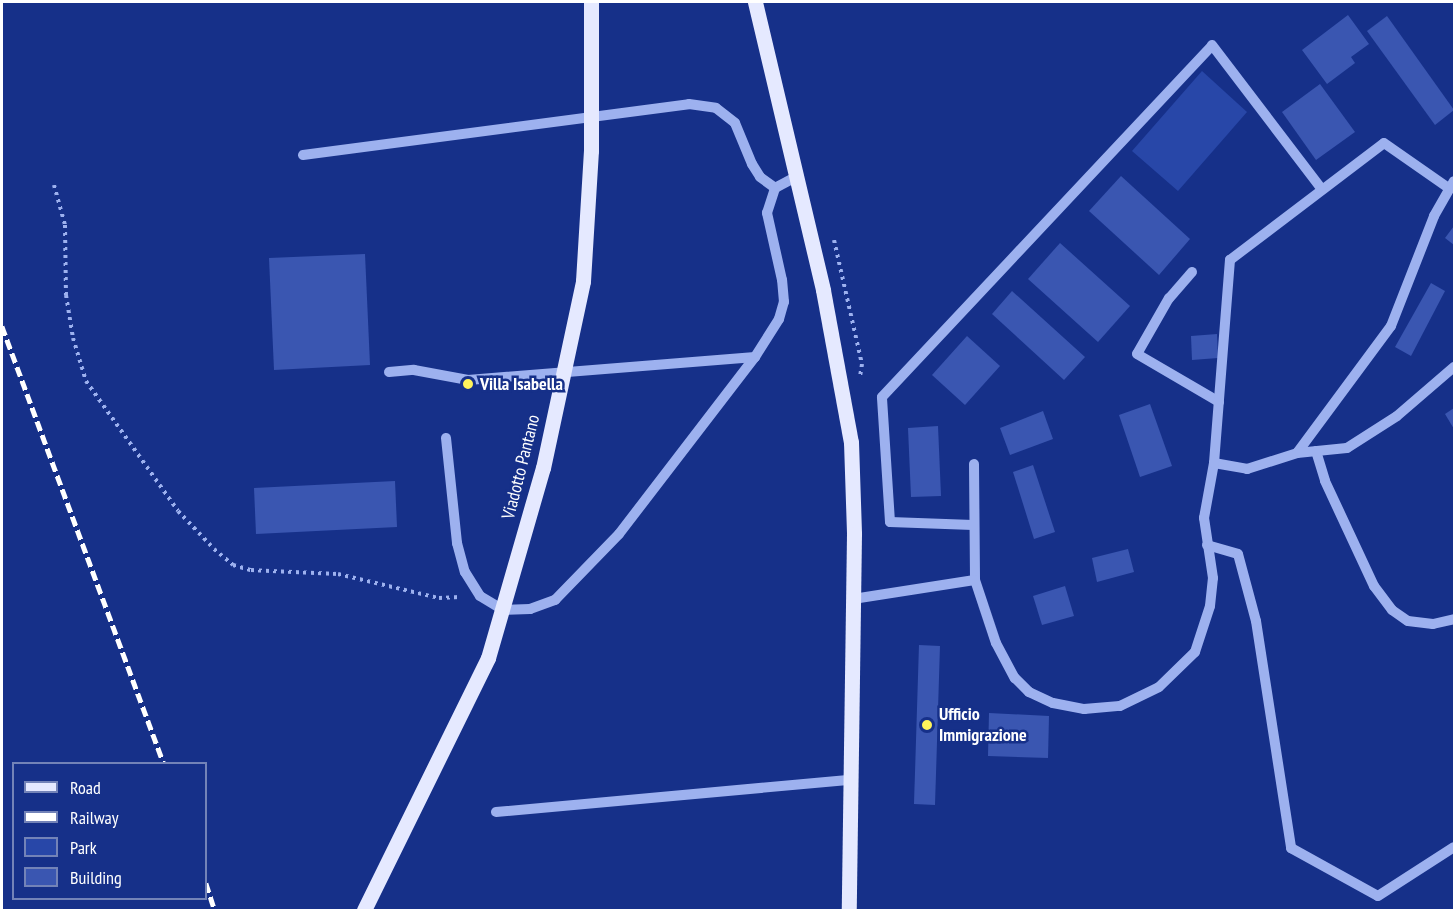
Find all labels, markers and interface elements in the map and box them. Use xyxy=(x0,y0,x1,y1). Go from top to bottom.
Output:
place label: Villa Isabella xyxy=(480,373,563,395)
marker: Villa Isabella xyxy=(461,377,475,391)
street label: Viadotto Pantano xyxy=(498,413,544,521)
place label: Ufficio Immigrazione xyxy=(939,704,1027,746)
marker: Ufficio Immigrazione xyxy=(920,718,934,732)
legend xyxy=(12,762,207,900)
text: Road xyxy=(70,776,101,799)
text: Railway xyxy=(70,806,119,829)
text: Park xyxy=(70,836,97,859)
text: Building xyxy=(70,866,122,889)

